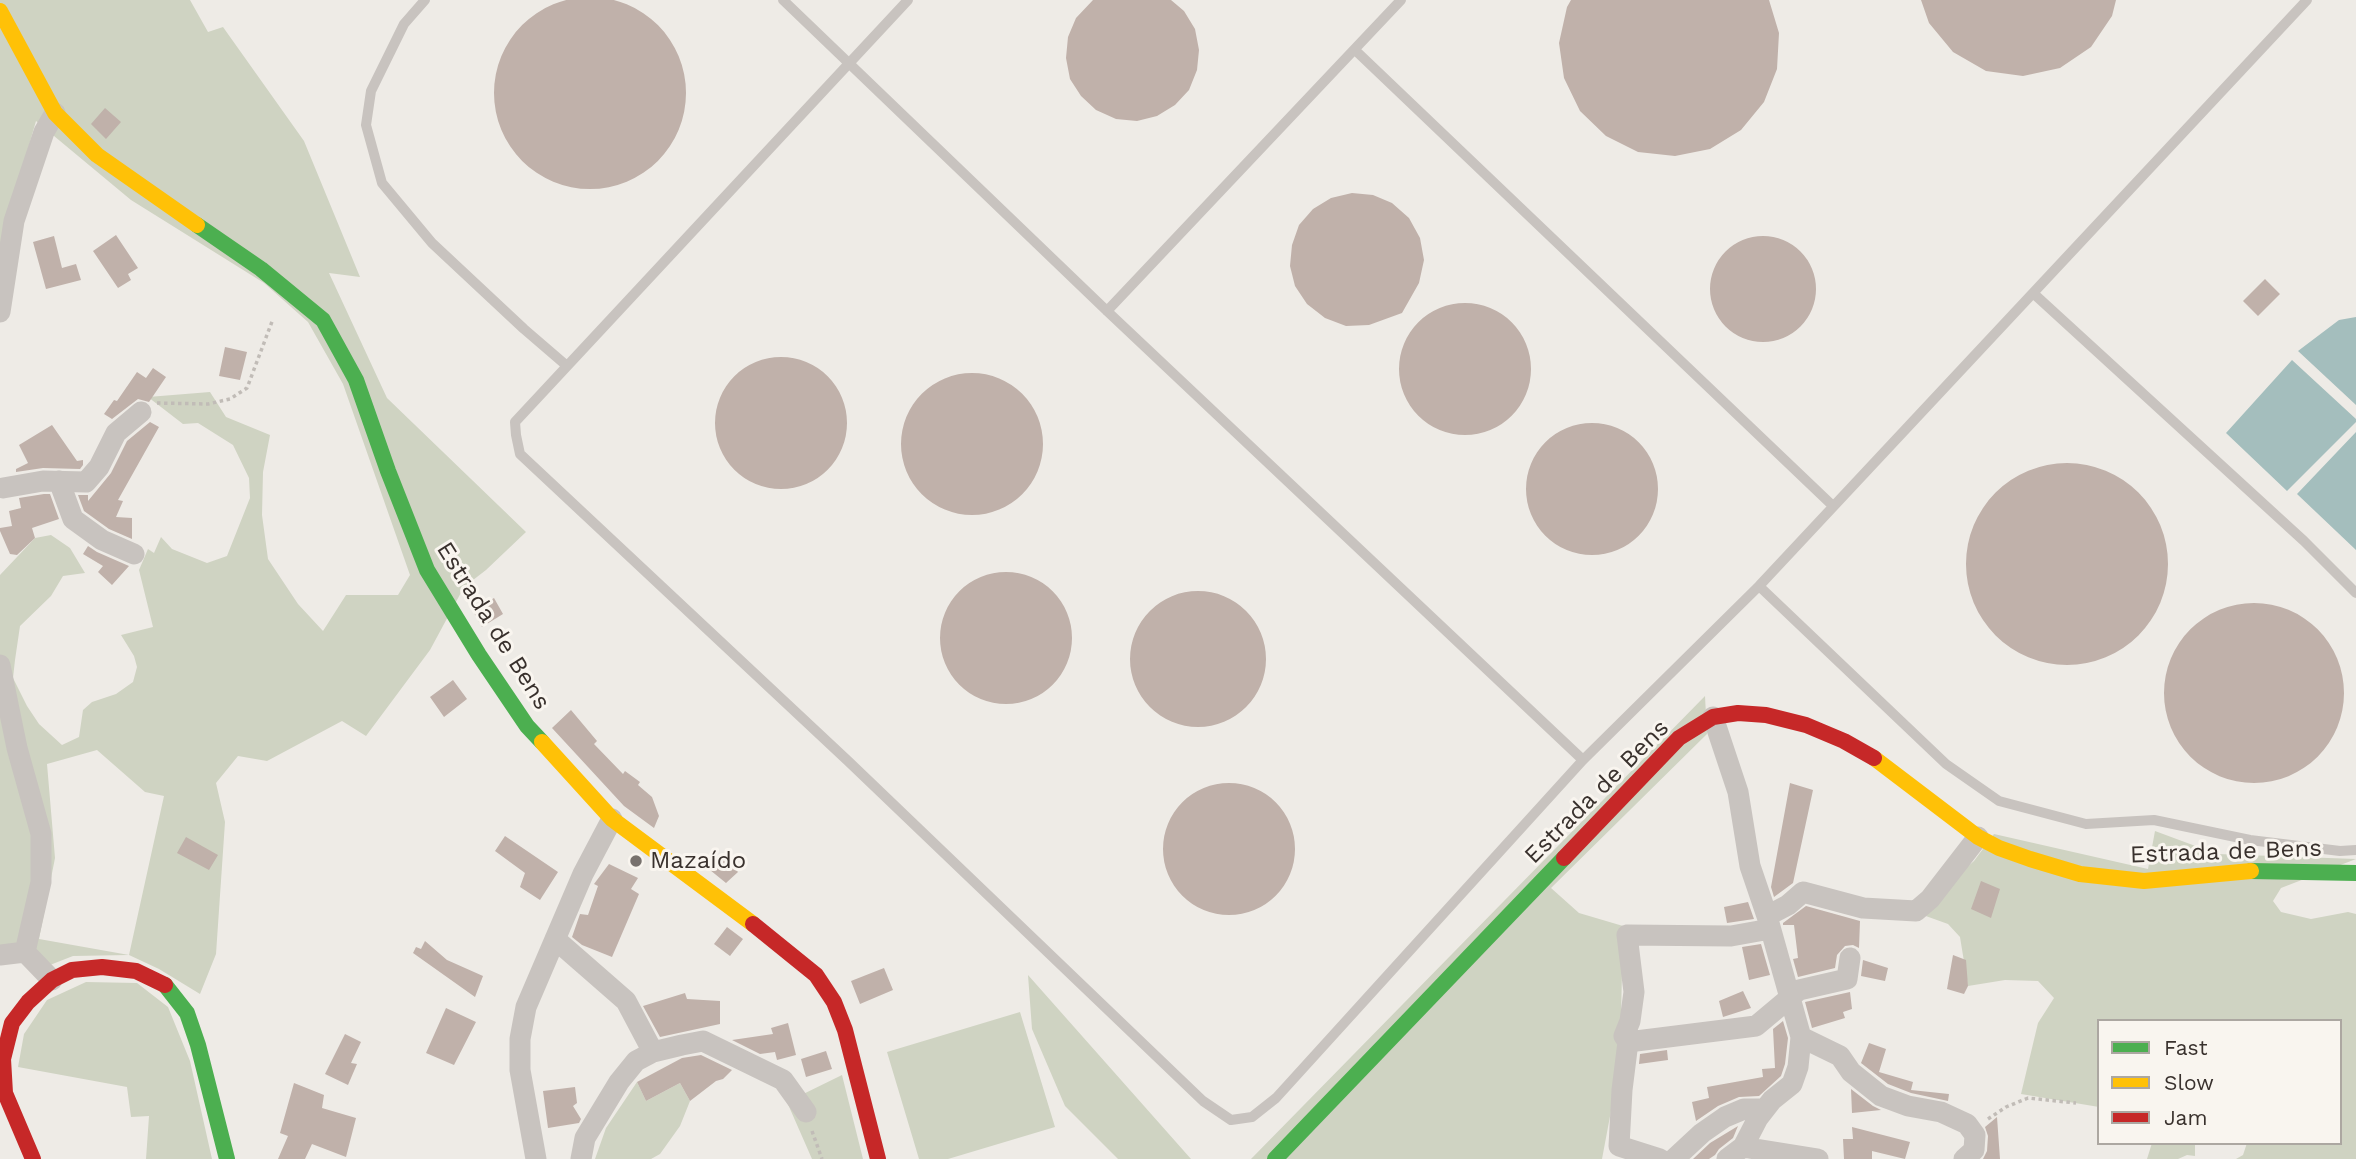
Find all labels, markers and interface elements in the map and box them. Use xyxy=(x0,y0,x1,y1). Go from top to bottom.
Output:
street label: Estrada de Bens xyxy=(430,537,556,715)
street label: Estrada de Bens xyxy=(1519,714,1675,870)
street label: Estrada de Bens xyxy=(2130,834,2322,870)
place label: Mazaído xyxy=(650,847,746,875)
marker: Mazaído xyxy=(628,853,644,869)
legend xyxy=(2097,1019,2342,1145)
text: Fast xyxy=(2164,1035,2208,1060)
text: Slow xyxy=(2164,1070,2214,1095)
text: Jam xyxy=(2164,1105,2207,1130)

